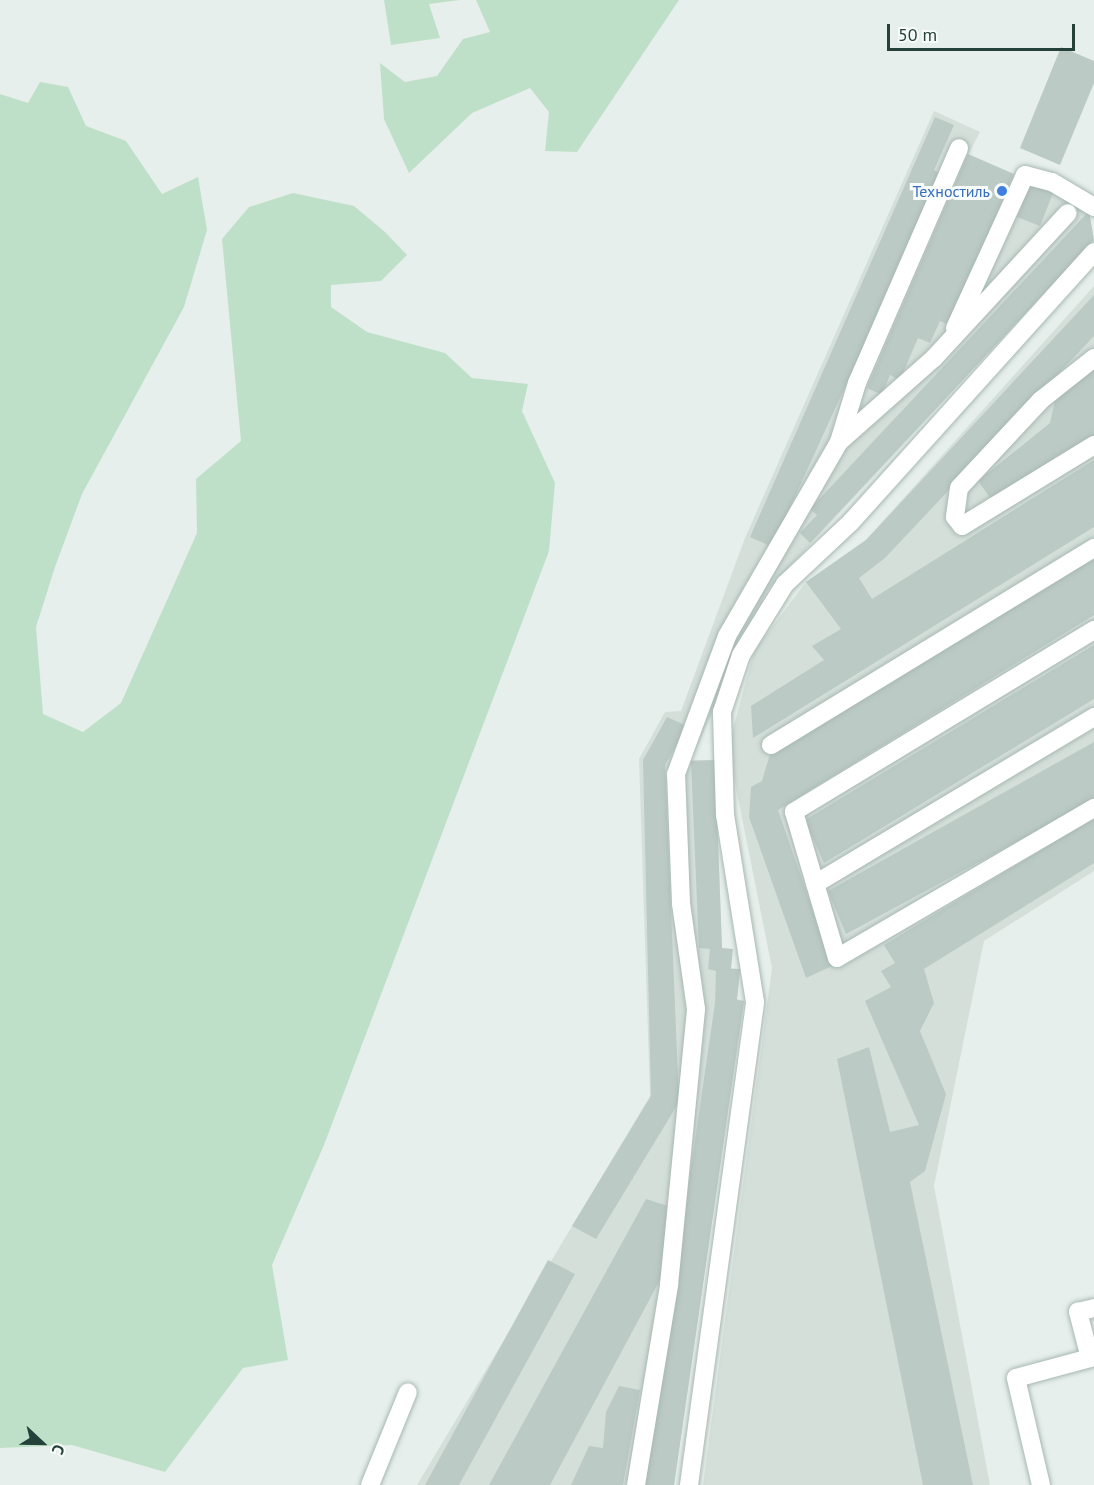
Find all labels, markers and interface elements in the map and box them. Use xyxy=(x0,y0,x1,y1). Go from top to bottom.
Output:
scale bar xyxy=(890,12,1078,50)
text: 50 m xyxy=(898,23,937,46)
place label: Техностиль xyxy=(912,181,990,201)
marker: Техностиль xyxy=(995,184,1009,198)
north arrow xyxy=(12,1413,72,1473)
text: С xyxy=(48,1442,70,1458)

